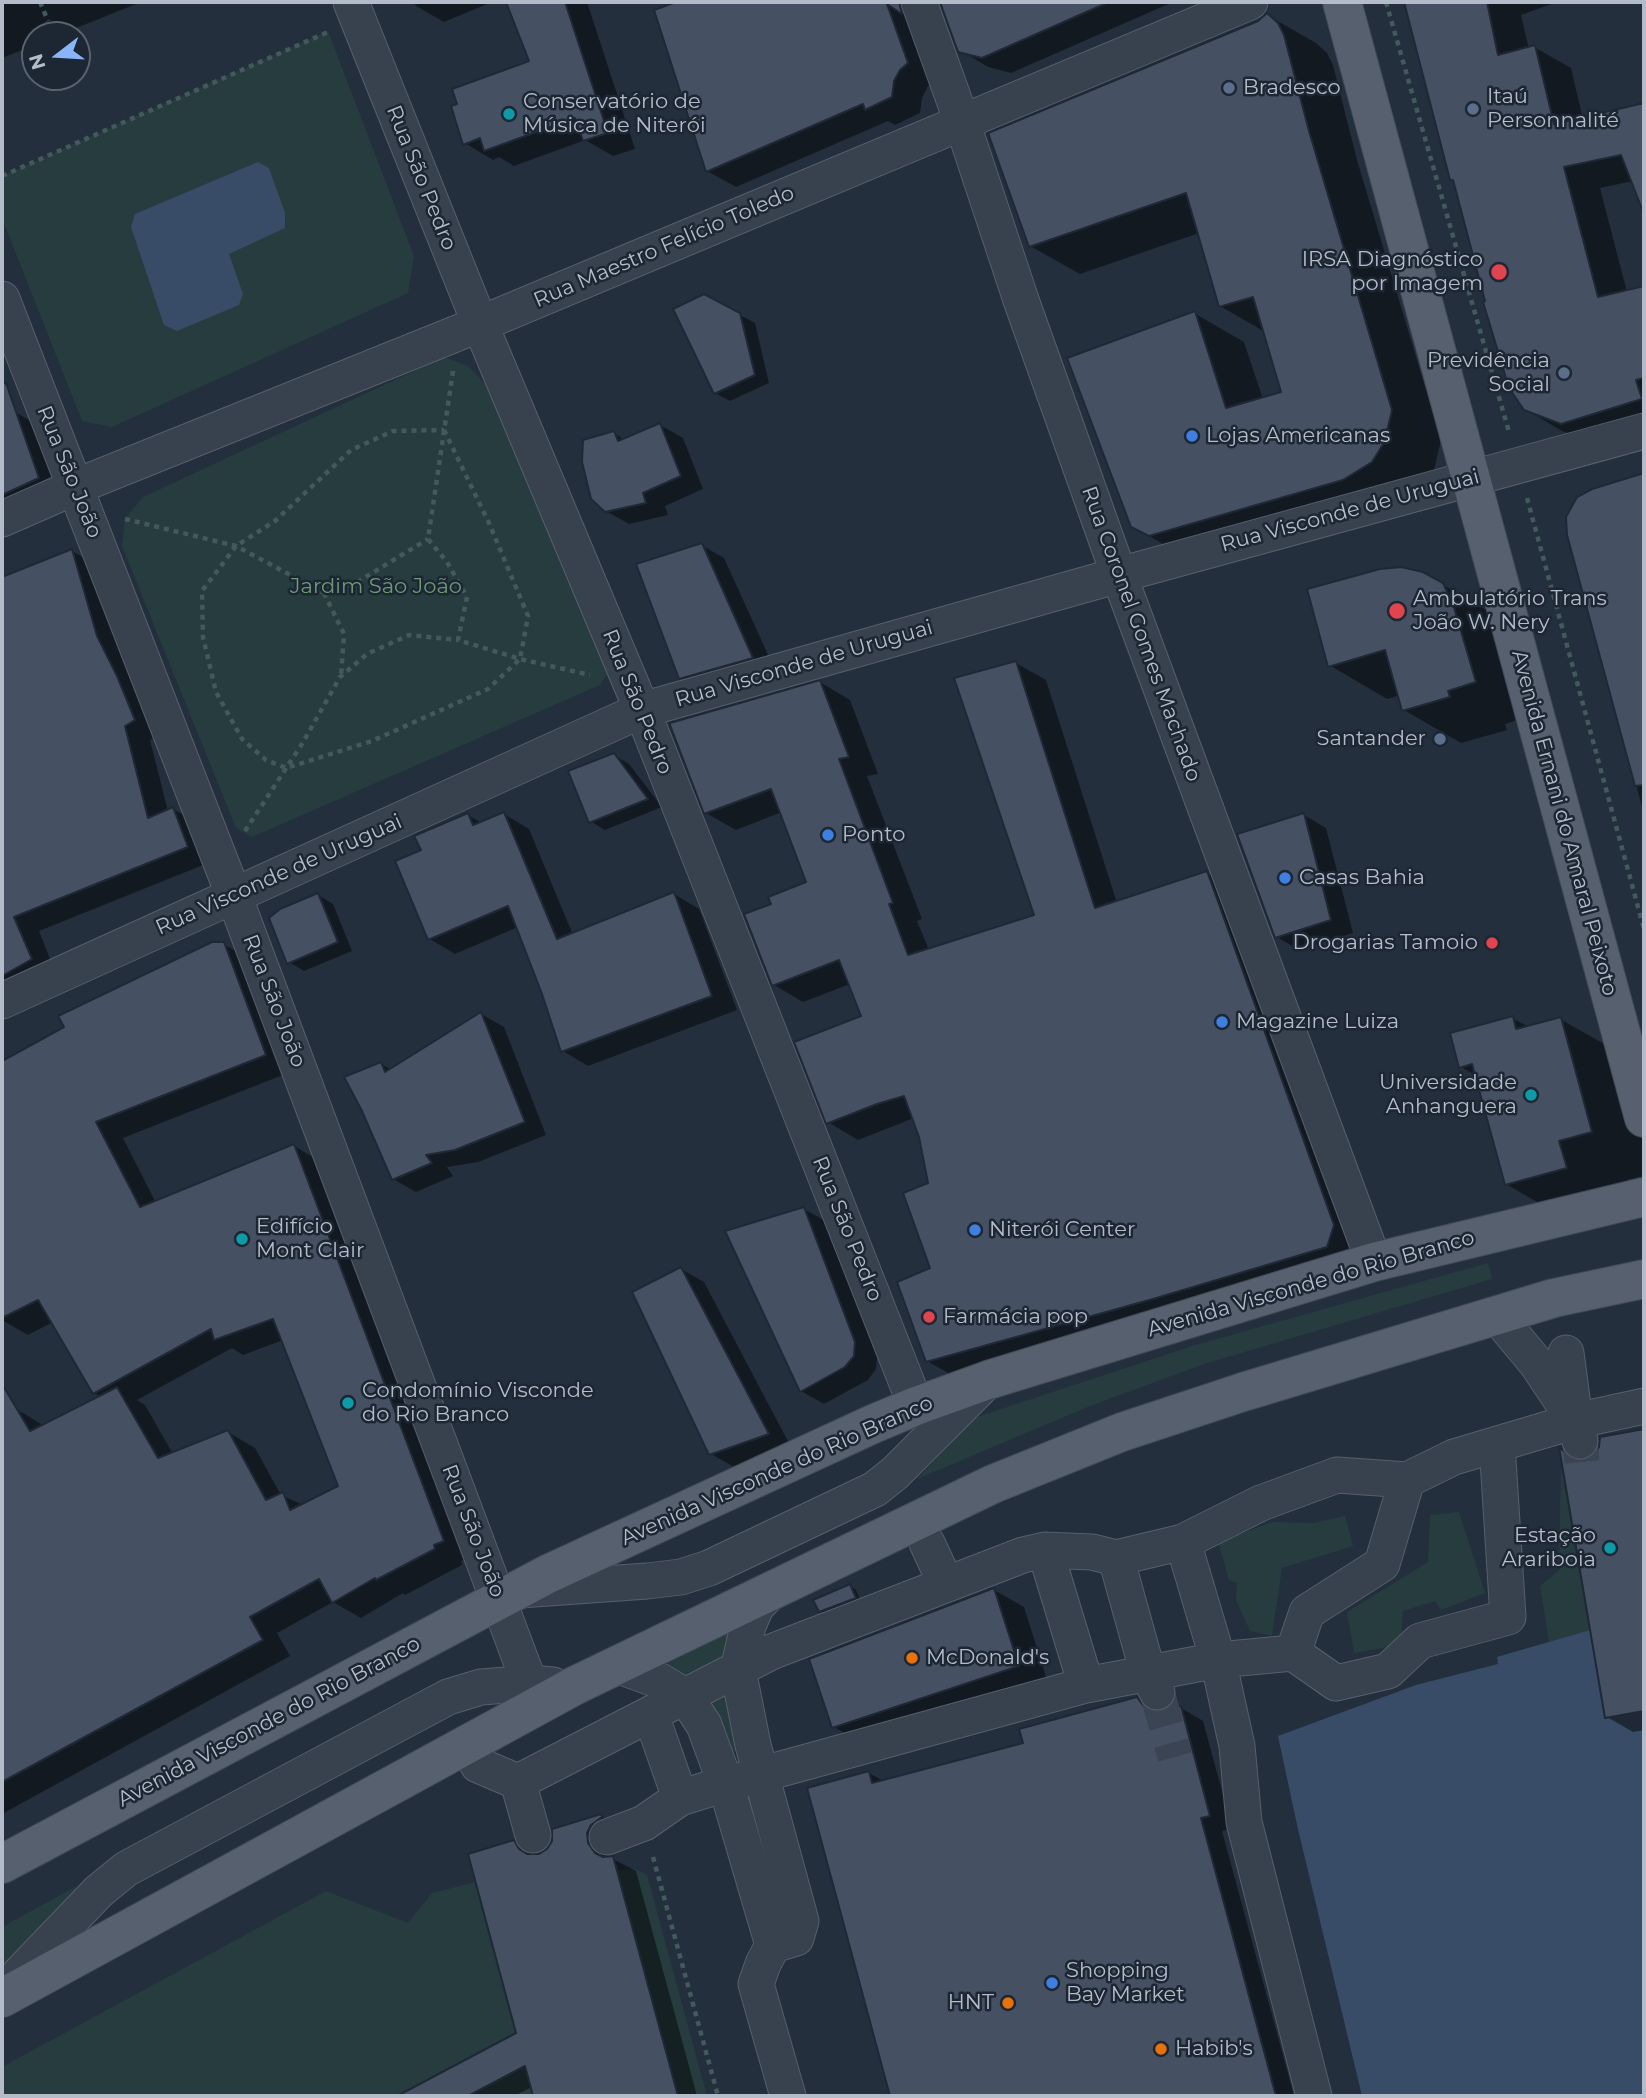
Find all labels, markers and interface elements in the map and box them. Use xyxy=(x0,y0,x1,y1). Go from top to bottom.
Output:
north arrow xyxy=(21,21,91,91)
text: N xyxy=(24,51,51,72)
place label: Bradesco xyxy=(1243,75,1341,101)
marker: Bradesco xyxy=(1221,80,1237,96)
place label: Itaú Personnalité xyxy=(1487,84,1619,134)
place label: Conservatório de Música de Niterói xyxy=(523,89,706,139)
marker: Itaú Personnalité xyxy=(1465,101,1481,117)
street label: Rua São Pedro xyxy=(380,102,462,254)
marker: Conservatório de Música de Niterói xyxy=(501,106,517,122)
street label: Rua Maestro Felício Toledo xyxy=(530,181,798,313)
place label: IRSA Diagnóstico por Imagem xyxy=(1302,247,1483,297)
marker: IRSA Diagnóstico por Imagem xyxy=(1489,262,1509,282)
place label: Previdência Social xyxy=(1427,348,1550,398)
marker: Previdência Social xyxy=(1556,365,1572,381)
street label: Rua São João xyxy=(31,402,107,542)
place label: Lojas Americanas xyxy=(1206,423,1390,449)
marker: Lojas Americanas xyxy=(1184,428,1200,444)
street label: Rua Visconde de Uruguai xyxy=(1218,464,1482,558)
street label: Rua Coronel Gomes Machado xyxy=(1076,483,1206,785)
park label: Jardim São João xyxy=(290,574,462,600)
place label: Ambulatório Trans João W. Nery xyxy=(1413,586,1607,636)
marker: Ambulatório Trans João W. Nery xyxy=(1387,601,1407,621)
street label: Rua Visconde de Uruguai xyxy=(672,615,936,713)
street label: Rua São Pedro xyxy=(596,626,678,778)
street label: Avenida Ernani do Amaral Peixoto xyxy=(1506,647,1622,999)
place label: Santander xyxy=(1316,726,1426,752)
marker: Santander xyxy=(1432,731,1448,747)
street label: Rua Visconde de Uruguai xyxy=(152,809,406,941)
place label: Ponto xyxy=(842,822,905,848)
marker: Ponto xyxy=(820,827,836,843)
place label: Casas Bahia xyxy=(1299,865,1425,891)
marker: Casas Bahia xyxy=(1277,870,1293,886)
place label: Drogarias Tamoio xyxy=(1292,930,1478,956)
street label: Rua São João xyxy=(237,931,311,1071)
marker: Drogarias Tamoio xyxy=(1484,935,1500,951)
place label: Magazine Luiza xyxy=(1236,1009,1399,1035)
marker: Magazine Luiza xyxy=(1214,1014,1230,1030)
place label: Universidade Anhanguera xyxy=(1379,1070,1517,1120)
marker: Universidade Anhanguera xyxy=(1523,1087,1539,1103)
street label: Rua São Pedro xyxy=(806,1153,888,1305)
place label: Edifício Mont Clair xyxy=(256,1214,364,1264)
place label: Niterói Center xyxy=(989,1217,1135,1243)
marker: Niterói Center xyxy=(967,1222,983,1238)
street label: Avenida Visconde do Rio Branco xyxy=(1145,1225,1477,1343)
marker: Edifício Mont Clair xyxy=(234,1231,250,1247)
place label: Farmácia pop xyxy=(943,1304,1088,1330)
marker: Farmácia pop xyxy=(921,1309,937,1325)
place label: Condomínio Visconde do Rio Branco xyxy=(362,1378,594,1428)
street label: Avenida Visconde do Rio Branco xyxy=(617,1391,937,1551)
marker: Condomínio Visconde do Rio Branco xyxy=(340,1395,356,1411)
street label: Rua São João xyxy=(436,1461,510,1601)
place label: Estação Arariboia xyxy=(1502,1523,1596,1573)
marker: Estação Arariboia xyxy=(1602,1540,1618,1556)
street label: Avenida Visconde do Rio Branco xyxy=(113,1631,425,1813)
place label: McDonald's xyxy=(926,1645,1049,1671)
marker: McDonald's xyxy=(904,1650,920,1666)
place label: Shopping Bay Market xyxy=(1066,1958,1185,2008)
marker: Shopping Bay Market xyxy=(1044,1975,1060,1991)
place label: HNT xyxy=(948,1990,994,2016)
marker: HNT xyxy=(1000,1995,1016,2011)
place label: Habib's xyxy=(1175,2036,1253,2062)
marker: Habib's xyxy=(1153,2041,1169,2057)

